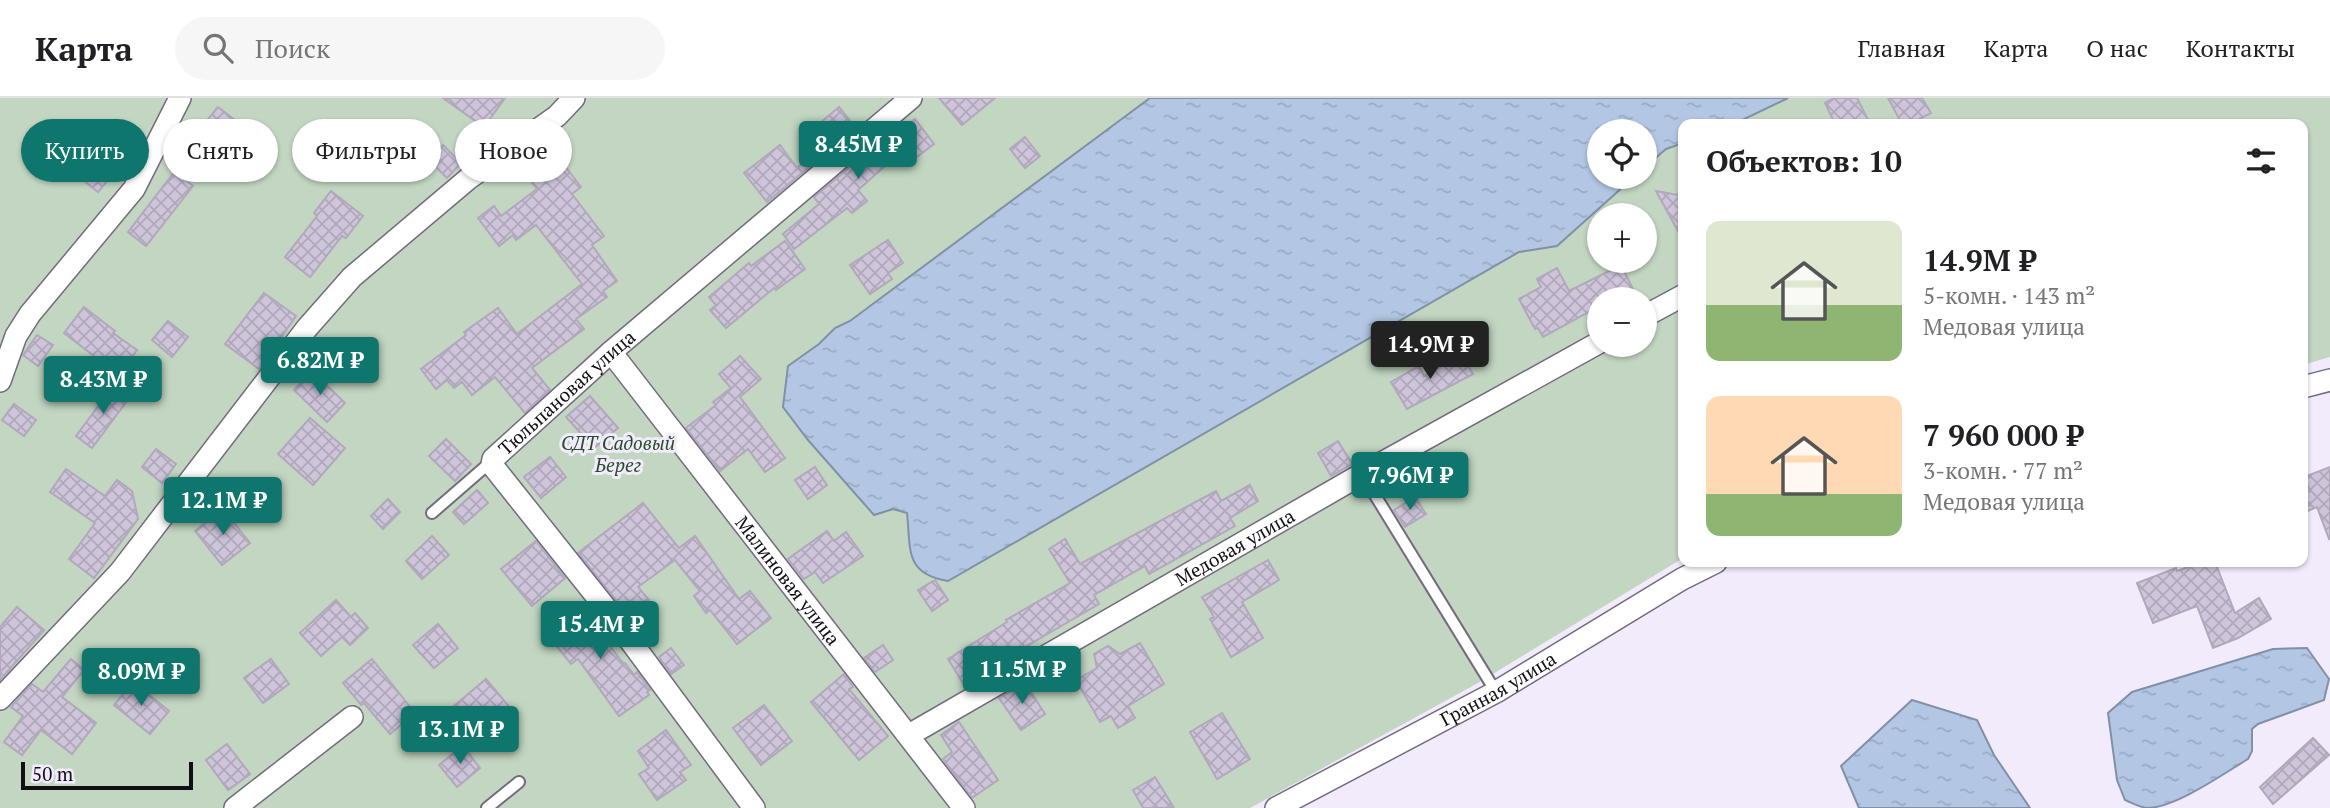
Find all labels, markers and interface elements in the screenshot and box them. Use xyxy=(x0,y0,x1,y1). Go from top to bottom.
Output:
search box xyxy=(175,17,665,80)
text: Карта xyxy=(35,27,133,70)
icon: search xyxy=(199,29,237,67)
text: Поиск xyxy=(255,31,330,65)
text: Главная xyxy=(1857,32,1945,64)
text: Карта xyxy=(1983,32,2048,64)
text: О нас xyxy=(2086,32,2148,64)
text: Контакты xyxy=(2186,32,2295,64)
chip: Купить xyxy=(21,119,149,182)
chip: Снять xyxy=(163,119,278,182)
chip: Фильтры xyxy=(292,119,441,182)
chip: Новое xyxy=(455,119,572,182)
map controls xyxy=(1587,119,1657,357)
button: locate xyxy=(1587,119,1657,189)
pin: 8.45M ₽ xyxy=(793,122,923,181)
text: 8.45M ₽ xyxy=(815,128,901,159)
text: Объектов: 10 xyxy=(1706,141,1902,181)
icon: filters xyxy=(2242,142,2280,180)
button: + xyxy=(1587,203,1657,273)
text: 14.9M ₽ xyxy=(1923,240,2036,280)
icon: home xyxy=(1762,249,1846,333)
text: 5-комн. · 143 m² xyxy=(1923,280,2095,311)
button: − xyxy=(1587,287,1657,357)
text: Медовая улица xyxy=(1923,311,2085,342)
pin: 14.9M ₽ xyxy=(1365,322,1495,381)
street label: Тюльпановая улица xyxy=(493,324,640,460)
text: 14.9M ₽ xyxy=(1387,328,1473,359)
pin: 6.82M ₽ xyxy=(255,338,385,397)
text: 6.82M ₽ xyxy=(277,344,363,375)
pin: 8.43M ₽ xyxy=(38,356,168,416)
text: 8.43M ₽ xyxy=(60,363,146,394)
text: 7 960 000 ₽ xyxy=(1923,415,2083,455)
icon: home xyxy=(1762,424,1846,508)
park label: СДТ Садовый Берег xyxy=(561,430,675,477)
pin: 7.96M ₽ xyxy=(1345,452,1475,512)
text: 3-комн. · 77 m² xyxy=(1923,455,2083,486)
text: 7.96M ₽ xyxy=(1367,459,1453,490)
pin: 12.1M ₽ xyxy=(158,478,288,537)
text: 12.1M ₽ xyxy=(180,484,266,515)
text: Медовая улица xyxy=(1923,486,2085,517)
street label: Медовая улица xyxy=(1170,502,1299,591)
street label: Малиновая улица xyxy=(730,510,846,650)
pin: 15.4M ₽ xyxy=(535,602,665,661)
text: 15.4M ₽ xyxy=(557,608,643,639)
street label: Гранная улица xyxy=(1436,645,1561,731)
pin: 11.5M ₽ xyxy=(957,646,1087,706)
pin: 8.09M ₽ xyxy=(76,648,206,708)
text: 11.5M ₽ xyxy=(979,653,1065,684)
text: 8.09M ₽ xyxy=(98,655,184,686)
pin: 13.1M ₽ xyxy=(395,706,525,766)
text: 13.1M ₽ xyxy=(417,713,503,744)
scale bar xyxy=(21,759,192,791)
text: 50 m xyxy=(32,761,73,786)

